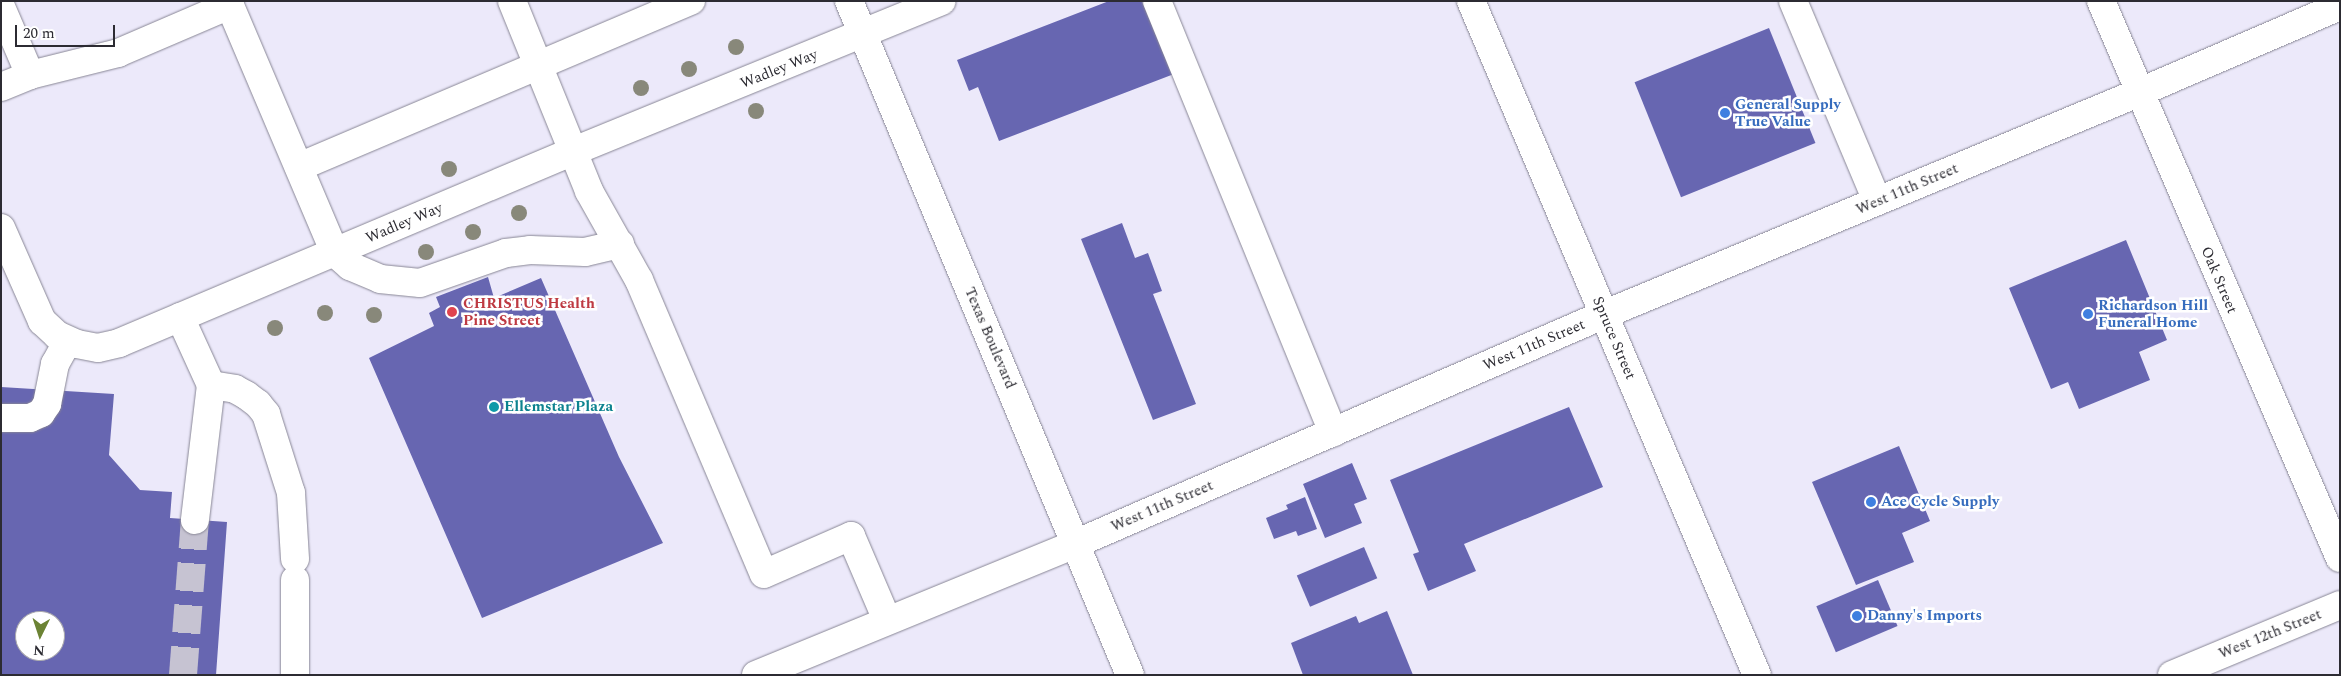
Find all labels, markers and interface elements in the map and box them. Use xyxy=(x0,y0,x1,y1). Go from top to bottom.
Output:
scale bar xyxy=(18,15,118,47)
text: 20 m xyxy=(23,22,55,45)
street label: Wadley Way xyxy=(738,45,820,93)
place label: General Supply True Value xyxy=(1735,95,1841,130)
marker: General Supply True Value xyxy=(1719,107,1731,119)
street label: West 11th Street xyxy=(1853,159,1961,219)
street label: Wadley Way xyxy=(363,199,445,247)
street label: Oak Street xyxy=(2197,244,2241,316)
street label: Texas Boulevard xyxy=(961,285,1019,391)
place label: CHRISTUS Health Pine Street xyxy=(463,294,595,329)
street label: Spruce Street xyxy=(1588,294,1640,382)
place label: Richardson Hill Funeral Home xyxy=(2098,296,2208,331)
marker: CHRISTUS Health Pine Street xyxy=(445,305,459,319)
marker: Richardson Hill Funeral Home xyxy=(2082,308,2094,320)
street label: West 11th Street xyxy=(1480,315,1588,375)
place label: Ellemstar Plaza xyxy=(504,398,613,416)
marker: Ellemstar Plaza xyxy=(488,401,500,413)
street label: West 11th Street xyxy=(1108,476,1216,536)
place label: Ace Cycle Supply xyxy=(1881,493,1999,511)
marker: Ace Cycle Supply xyxy=(1865,496,1877,508)
street label: West 12th Street xyxy=(2216,605,2324,663)
place label: Danny's Imports xyxy=(1867,607,1982,625)
marker: Danny's Imports xyxy=(1851,610,1863,622)
north arrow xyxy=(15,611,65,661)
text: N xyxy=(33,640,45,661)

